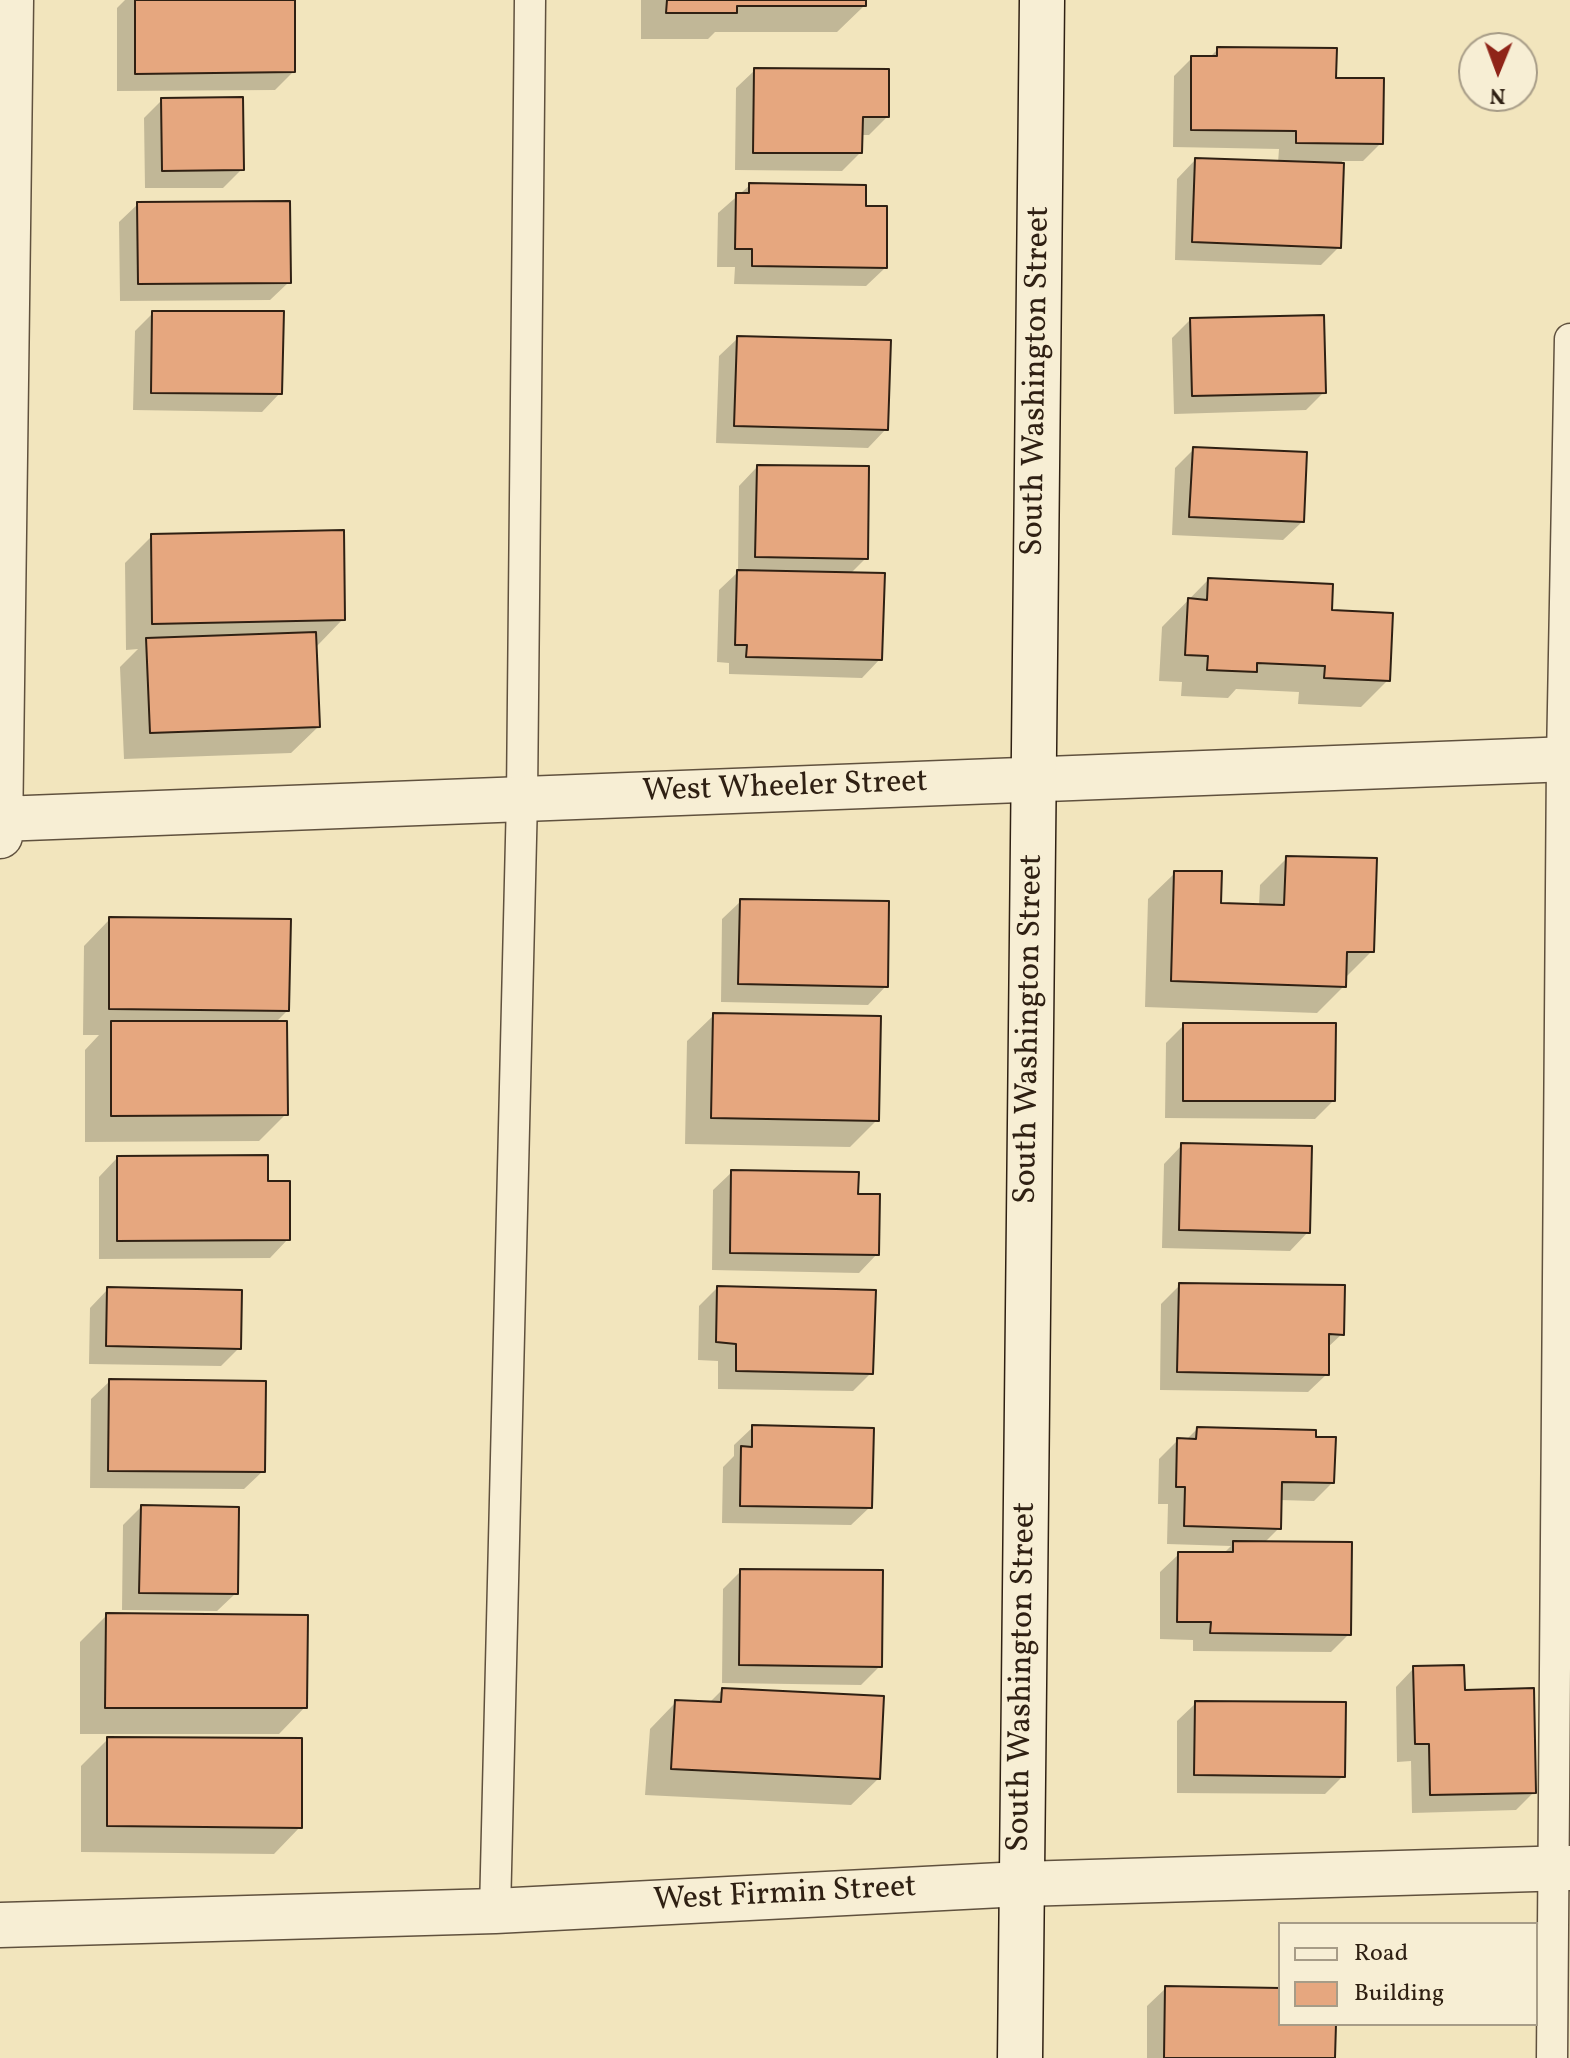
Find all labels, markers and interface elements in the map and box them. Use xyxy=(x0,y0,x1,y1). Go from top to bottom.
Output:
north arrow xyxy=(1458,32,1538,112)
text: N xyxy=(1489,79,1506,110)
street label: South Washington Street xyxy=(1016,205,1060,557)
street label: West Wheeler Street xyxy=(642,765,928,813)
street label: South Washington Street xyxy=(1009,853,1053,1205)
street label: South Washington Street xyxy=(1002,1501,1046,1853)
street label: West Firmin Street xyxy=(652,1870,918,1922)
legend xyxy=(1278,1922,1538,2026)
text: Road xyxy=(1354,1937,1408,1971)
text: Building xyxy=(1354,1977,1444,2011)

